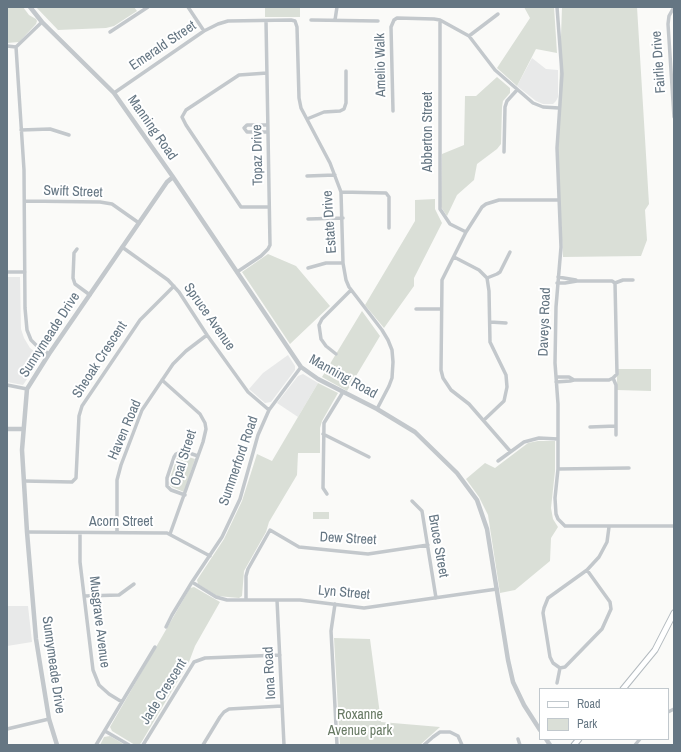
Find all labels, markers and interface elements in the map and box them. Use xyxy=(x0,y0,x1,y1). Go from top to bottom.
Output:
street label: Emerald Street xyxy=(127,18,199,74)
street label: Fairlie Drive xyxy=(648,30,670,94)
street label: Amelio Walk xyxy=(372,33,390,97)
street label: Manning Road xyxy=(124,92,180,164)
street label: Abberton Street xyxy=(420,92,436,172)
street label: Topaz Drive xyxy=(249,124,267,186)
street label: Swift Street xyxy=(43,183,103,201)
street label: Estate Drive xyxy=(319,190,341,254)
street label: Spruce Avenue xyxy=(180,280,238,354)
street label: Daveys Road xyxy=(535,287,555,357)
street label: Sunnymeade Drive xyxy=(16,289,84,381)
street label: Sheoak Crescent xyxy=(69,318,131,402)
street label: Manning Road xyxy=(306,351,380,403)
street label: Haven Road xyxy=(105,397,145,463)
street label: Summerford Road xyxy=(216,414,262,508)
street label: Opal Street xyxy=(167,428,201,488)
street label: Bruce Street xyxy=(424,513,452,579)
street label: Acorn Street xyxy=(89,514,153,530)
street label: Dew Street xyxy=(319,529,377,549)
street label: Musgrave Avenue xyxy=(85,575,113,669)
street label: Lyn Street xyxy=(317,582,371,604)
street label: Sunnymeade Drive xyxy=(38,615,68,715)
street label: Iona Road xyxy=(260,646,280,700)
street label: Jade Crescent xyxy=(137,656,191,728)
legend xyxy=(539,688,669,740)
text: Road xyxy=(577,696,601,712)
park label: Roxanne Avenue park xyxy=(328,707,392,740)
text: Park xyxy=(577,716,597,732)

